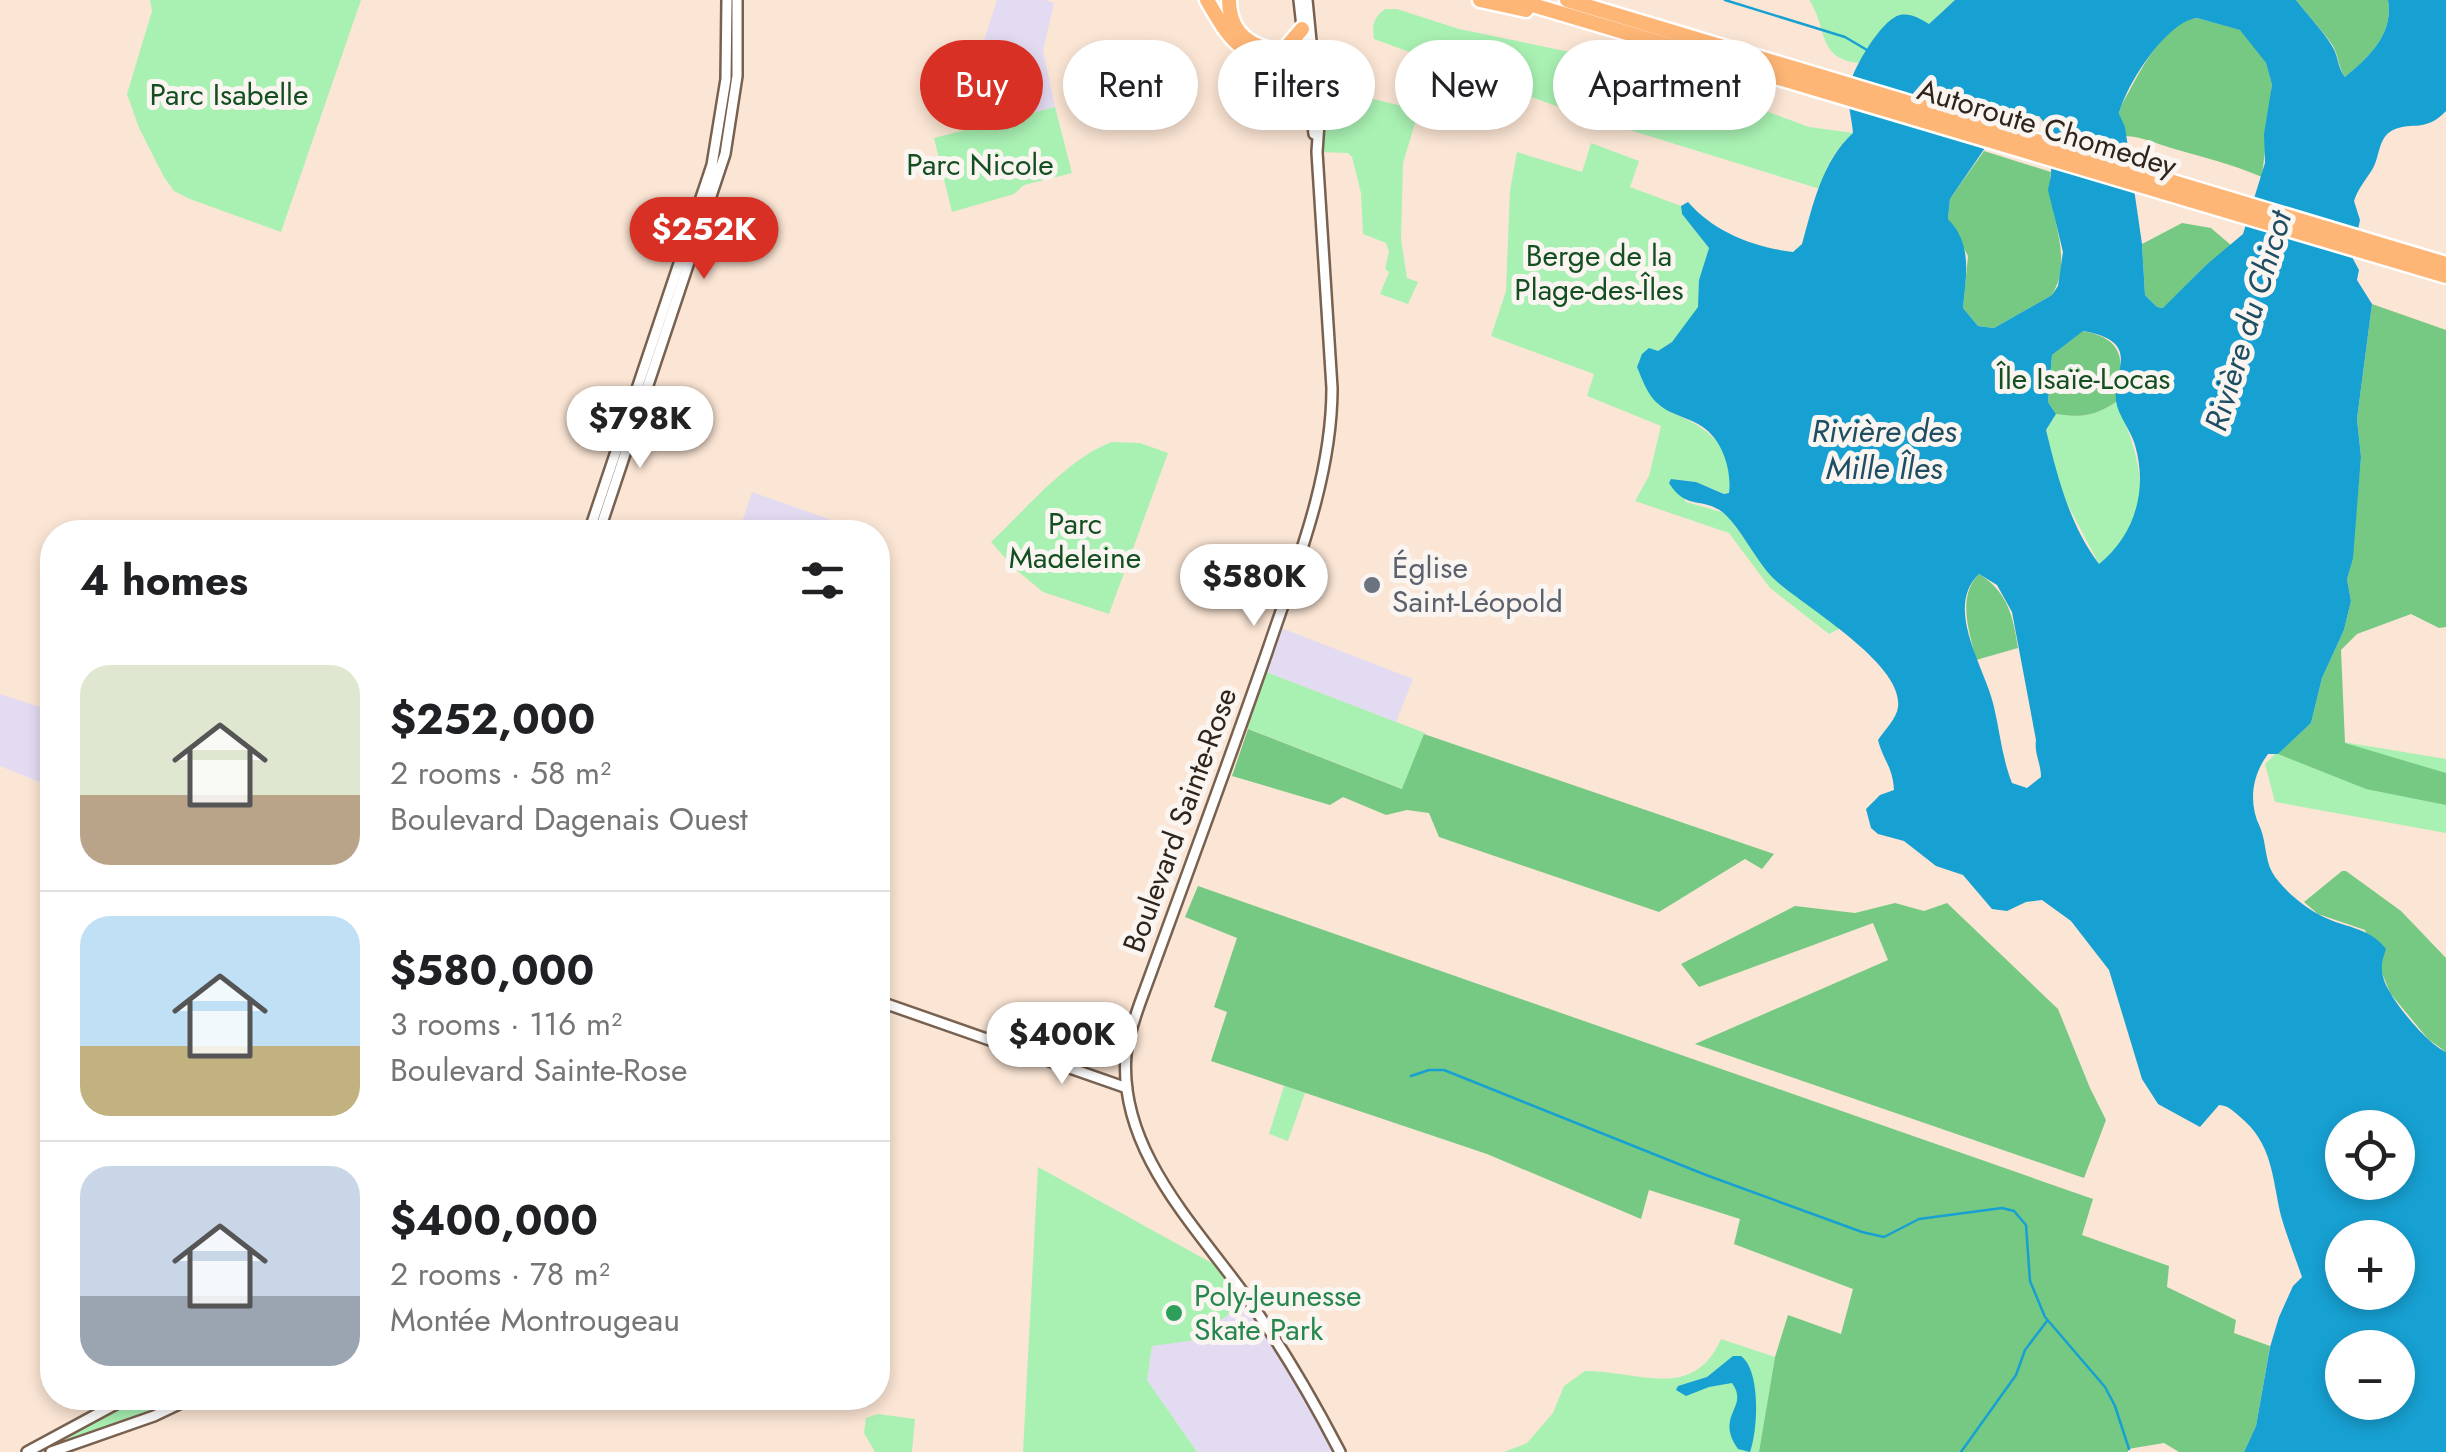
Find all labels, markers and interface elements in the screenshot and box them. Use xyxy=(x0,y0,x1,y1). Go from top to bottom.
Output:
chip: Buy xyxy=(920,40,1043,130)
chip: Rent xyxy=(1063,40,1198,130)
chip: Filters xyxy=(1218,40,1375,130)
chip: New xyxy=(1395,40,1533,130)
chip: Apartment xyxy=(1553,40,1776,130)
street label: Autoroute Chomedey xyxy=(1912,68,2183,188)
park label: Parc Isabelle xyxy=(150,73,308,116)
park label: Parc Nicole xyxy=(906,143,1054,186)
pin: $252K xyxy=(634,197,774,282)
water label: Rivière du Chicot xyxy=(2193,203,2304,437)
text: $252K xyxy=(652,206,756,252)
park label: Berge de la Plage-des-Îles xyxy=(1514,234,1684,311)
park label: Île Isaïe-Locas xyxy=(1996,357,2170,400)
pin: $798K xyxy=(570,386,710,471)
text: $798K xyxy=(588,395,692,441)
water label: Rivière des Mille Îles xyxy=(1811,408,1957,491)
park label: Parc Madeleine xyxy=(1009,502,1141,579)
pin: $580K xyxy=(1184,544,1324,629)
place label: Église Saint-Léopold xyxy=(1392,546,1563,623)
text: 4 homes xyxy=(80,550,248,611)
icon: filters xyxy=(795,553,850,608)
text: $580K xyxy=(1202,553,1306,599)
marker: Église Saint-Léopold xyxy=(1361,574,1383,596)
street label: Boulevard Sainte-Rose xyxy=(1112,681,1247,958)
text: $252,000 xyxy=(390,689,595,750)
icon: home xyxy=(160,705,280,825)
text: 2 rooms · 58 m² xyxy=(390,750,611,796)
text: Boulevard Dagenais Ouest xyxy=(390,796,748,842)
text: $580,000 xyxy=(390,940,594,1001)
icon: home xyxy=(160,956,280,1076)
text: 3 rooms · 116 m² xyxy=(390,1001,622,1047)
pin: $400K xyxy=(992,1002,1132,1087)
text: $400K xyxy=(1009,1011,1115,1057)
text: Boulevard Sainte-Rose xyxy=(390,1047,687,1093)
map controls xyxy=(2325,1110,2415,1420)
button: locate xyxy=(2325,1110,2415,1200)
text: $400,000 xyxy=(390,1190,598,1251)
icon: home xyxy=(160,1206,280,1326)
button: + xyxy=(2325,1220,2415,1310)
text: 2 rooms · 78 m² xyxy=(390,1251,610,1297)
place label: Poly-Jeunesse Skate Park xyxy=(1194,1274,1362,1351)
text: Montée Montrougeau xyxy=(390,1297,680,1343)
marker: Poly-Jeunesse Skate Park xyxy=(1163,1302,1185,1324)
button: − xyxy=(2325,1330,2415,1420)

